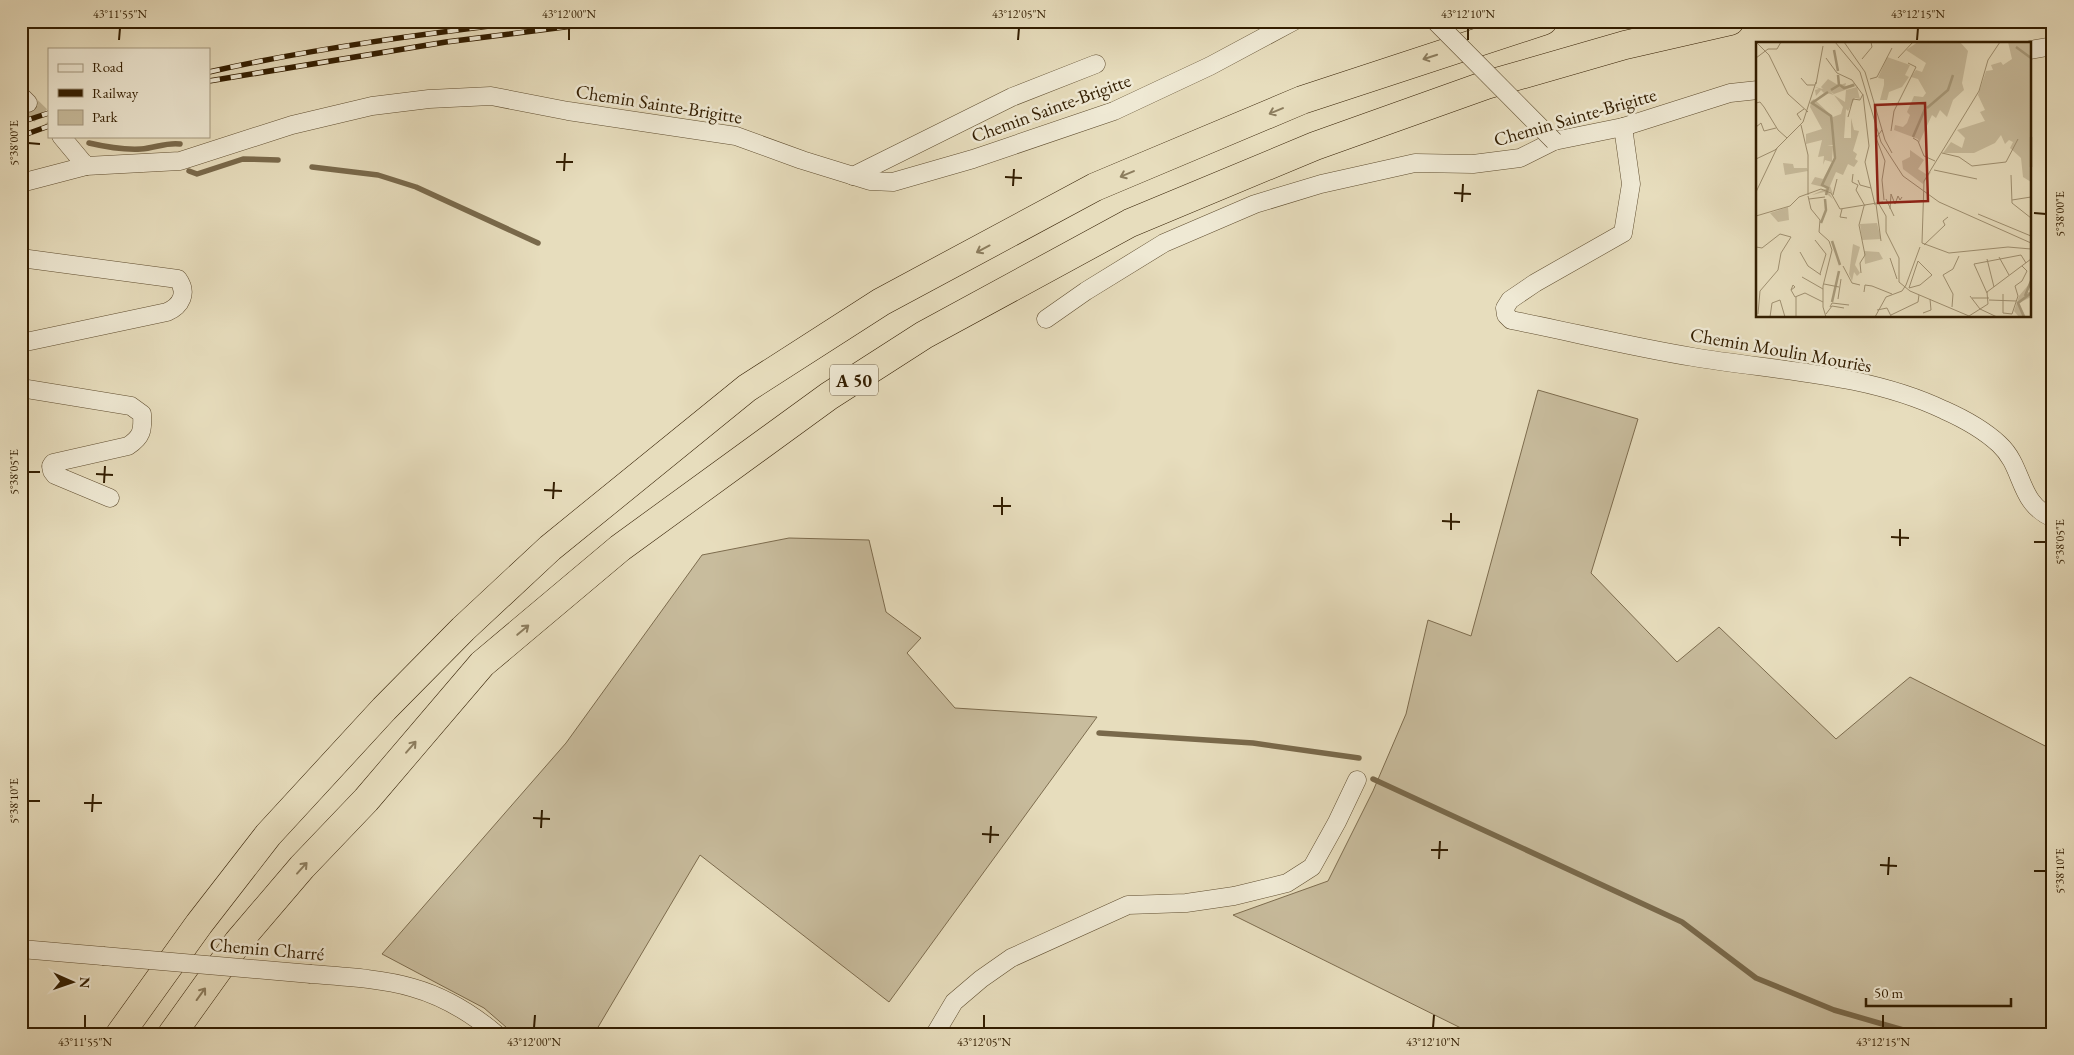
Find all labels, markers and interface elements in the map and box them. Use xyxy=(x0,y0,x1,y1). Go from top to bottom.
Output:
text: 43°11'55"N xyxy=(93,6,147,22)
text: 43°12'00"N xyxy=(542,6,596,22)
text: 43°12'05"N xyxy=(992,6,1046,22)
text: 43°12'10"N xyxy=(1441,6,1495,22)
text: 43°12'15"N xyxy=(1891,6,1945,22)
inset map xyxy=(1756,42,2032,318)
legend xyxy=(48,48,210,138)
one-way arrow xyxy=(1422,52,1438,62)
text: Road xyxy=(92,57,124,76)
street label: Chemin Sainte-Brigitte xyxy=(968,68,1134,148)
street label: Chemin Sainte-Brigitte xyxy=(574,79,744,129)
street label: Chemin Sainte-Brigitte xyxy=(1491,82,1659,152)
text: Railway xyxy=(92,83,139,102)
text: Park xyxy=(92,107,119,126)
one-way arrow xyxy=(1269,107,1284,116)
text: 5°38'00"E xyxy=(6,120,22,166)
one-way arrow xyxy=(1120,170,1135,179)
text: 5°38'00"E xyxy=(2052,191,2068,237)
one-way arrow xyxy=(976,245,991,254)
street label: Chemin Moulin Mouriès xyxy=(1688,322,1874,378)
road number: A 50 xyxy=(830,364,878,396)
text: 5°38'05"E xyxy=(6,449,22,495)
text: 5°38'05"E xyxy=(2052,519,2068,565)
one-way arrow xyxy=(516,624,529,635)
one-way arrow xyxy=(405,741,416,754)
text: 5°38'10"E xyxy=(6,778,22,824)
text: 5°38'10"E xyxy=(2052,848,2068,894)
one-way arrow xyxy=(296,861,308,874)
street label: Chemin Charré xyxy=(209,932,325,966)
north arrow xyxy=(48,958,98,1008)
scale bar xyxy=(1866,975,2012,1007)
text: N xyxy=(76,976,94,989)
text: 50 m xyxy=(1874,983,1903,1002)
one-way arrow xyxy=(195,988,206,1001)
text: 43°11'55"N xyxy=(58,1034,112,1050)
text: 43°12'00"N xyxy=(507,1034,561,1050)
text: 43°12'05"N xyxy=(957,1034,1011,1050)
text: 43°12'10"N xyxy=(1406,1034,1460,1050)
text: 43°12'15"N xyxy=(1856,1034,1910,1050)

